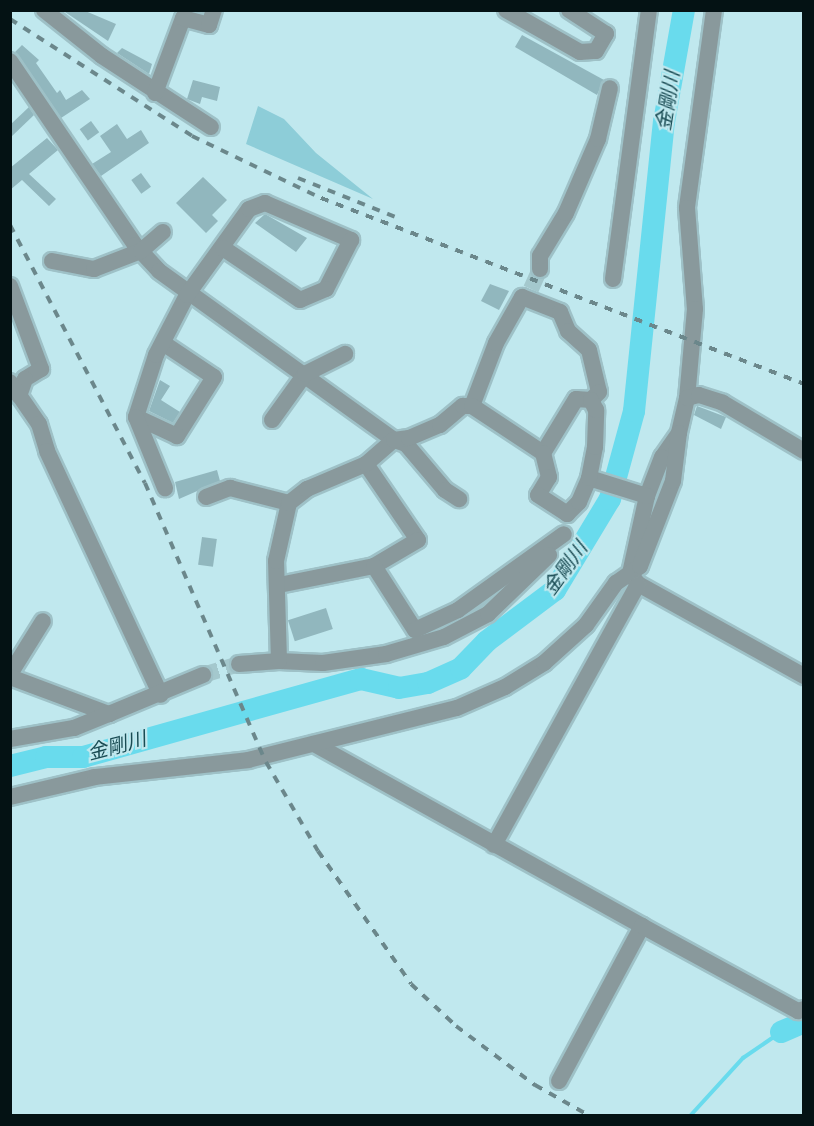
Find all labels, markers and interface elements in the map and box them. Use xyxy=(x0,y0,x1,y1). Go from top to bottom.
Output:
water label: 金剛川 xyxy=(652,69,686,133)
water label: 金剛川 xyxy=(539,538,593,600)
water label: 金剛川 xyxy=(85,728,149,766)

